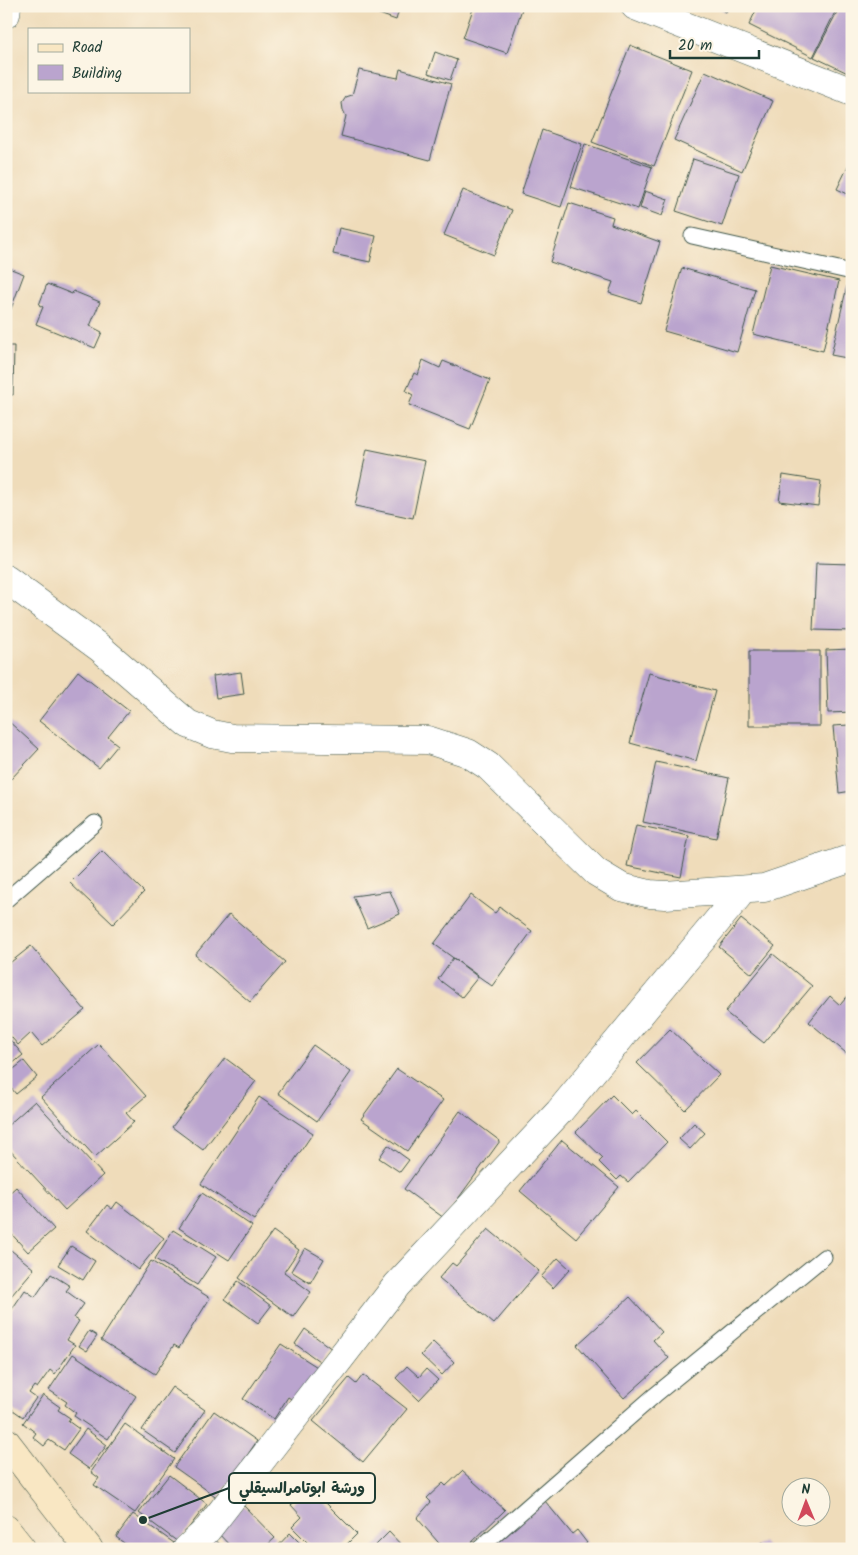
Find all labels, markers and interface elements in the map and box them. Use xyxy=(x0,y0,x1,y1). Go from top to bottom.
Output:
legend xyxy=(28,28,190,92)
scale bar xyxy=(670,28,759,60)
text: 20 m xyxy=(678,34,712,58)
text: Road xyxy=(72,36,103,60)
text: Building xyxy=(72,62,122,86)
callout: ورشة ابوتامرالسيقلي xyxy=(229,1473,375,1503)
text: ورشة ابوتامرالسيقلي xyxy=(239,1477,365,1502)
north arrow xyxy=(780,1478,830,1528)
text: N xyxy=(801,1479,811,1501)

